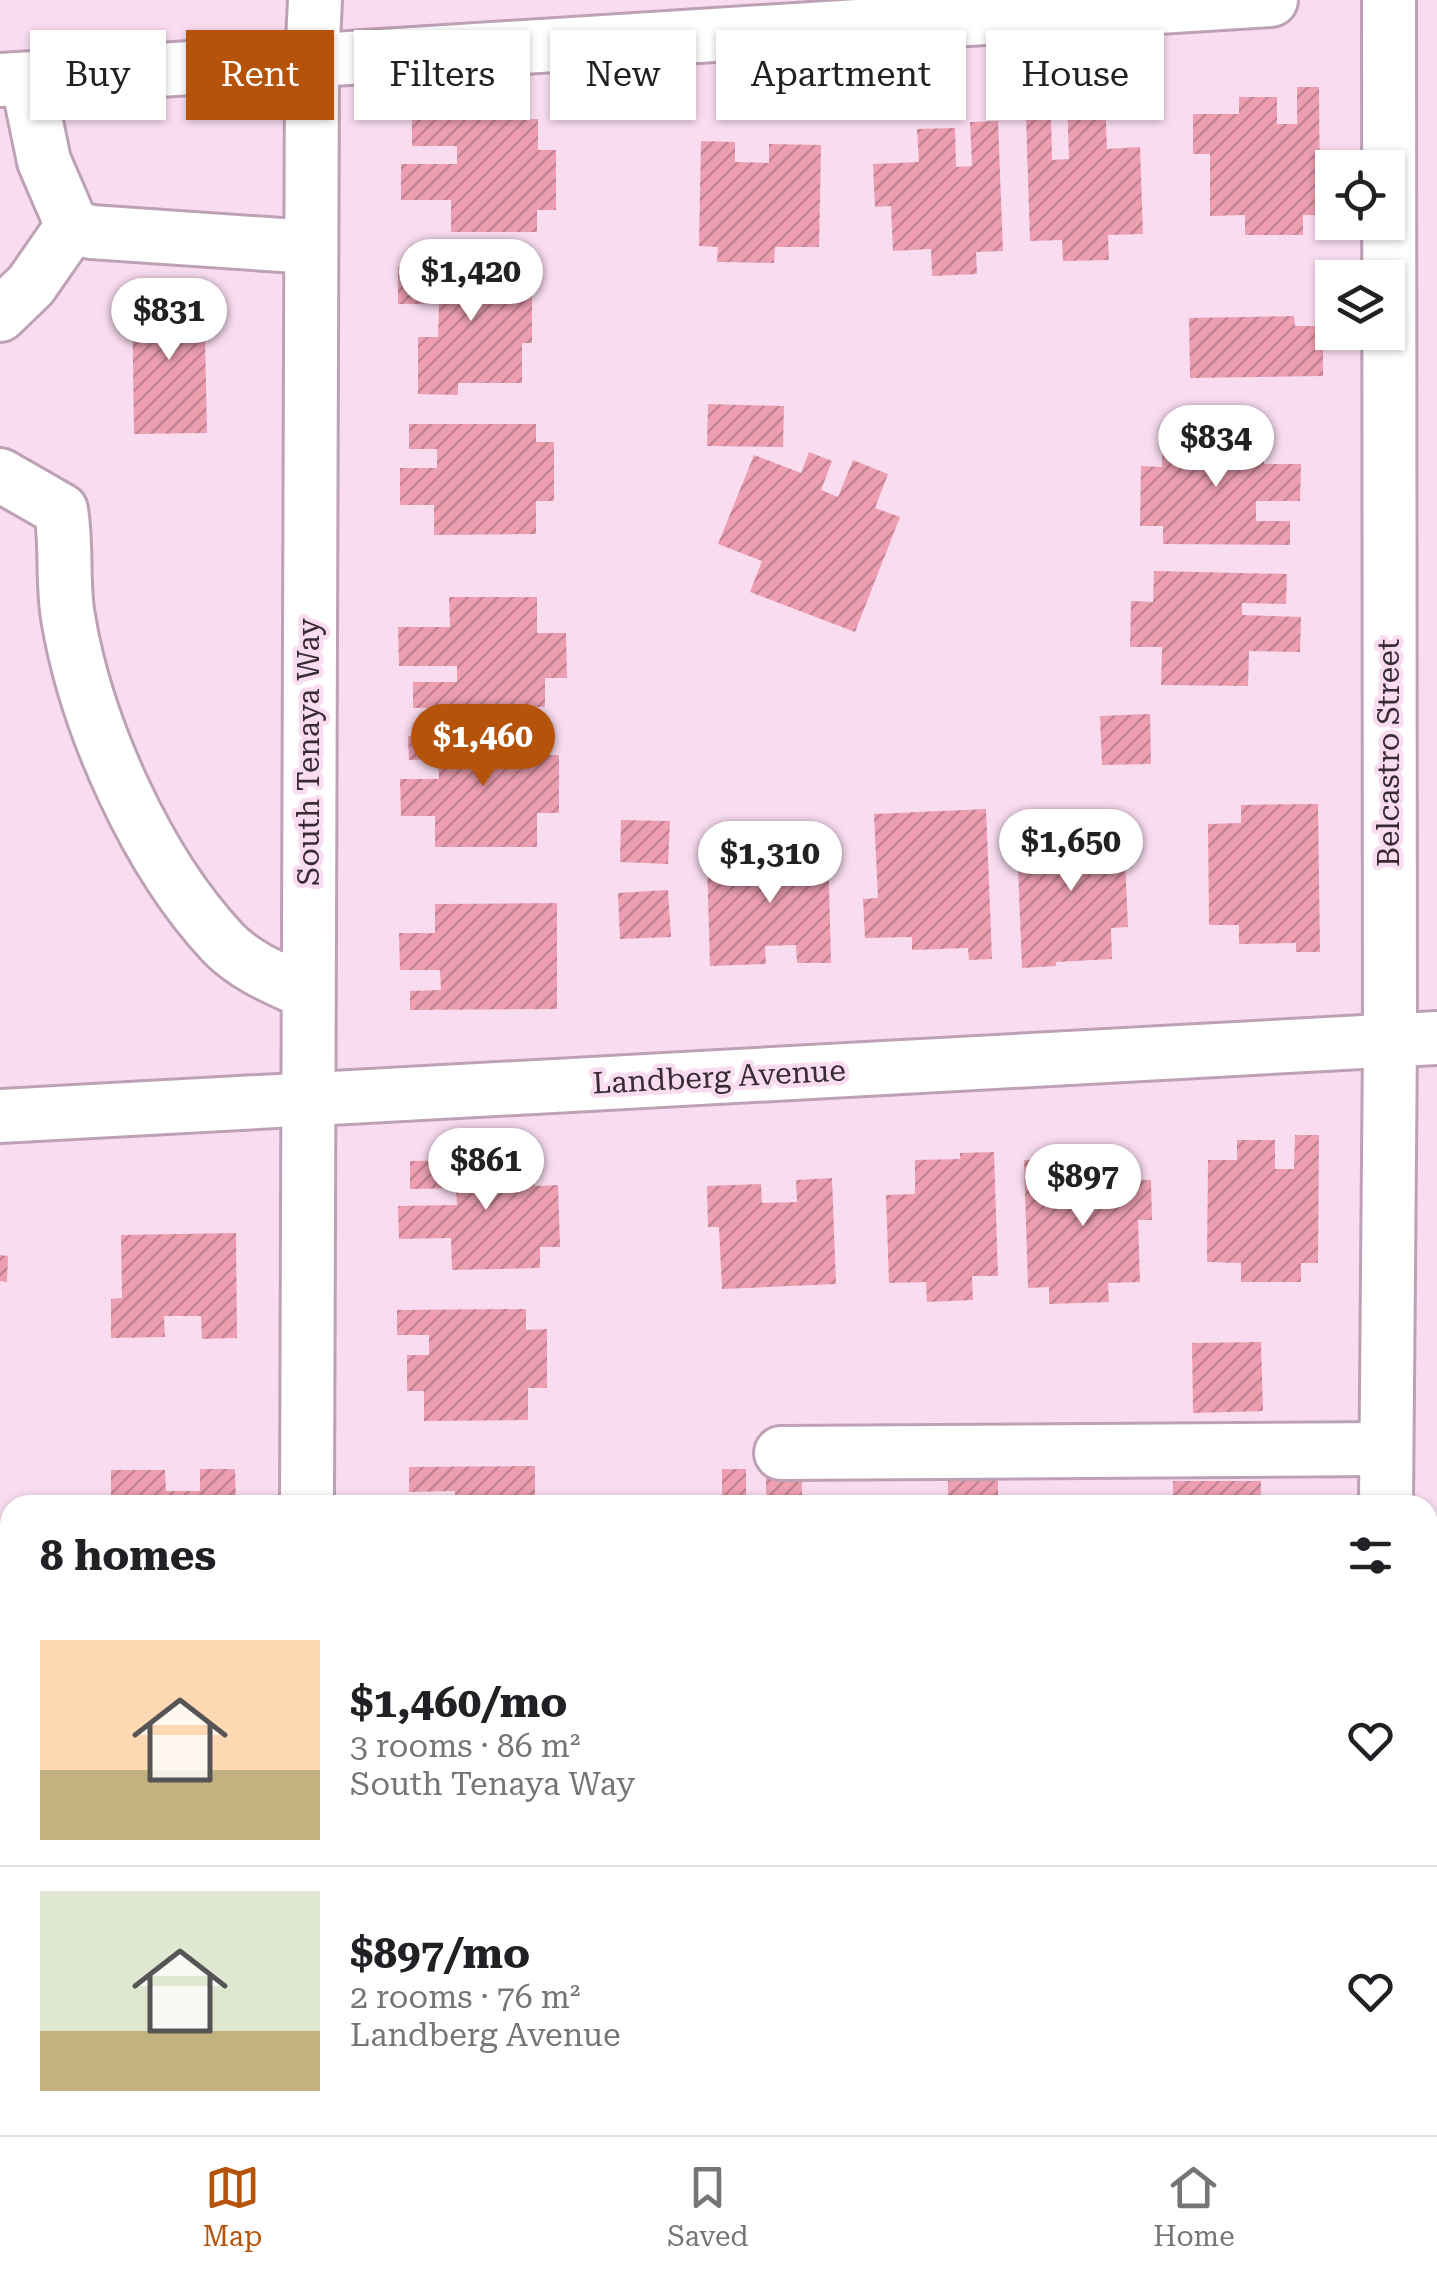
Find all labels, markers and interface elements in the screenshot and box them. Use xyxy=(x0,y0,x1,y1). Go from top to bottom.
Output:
chip: Buy xyxy=(30,30,166,120)
chip: Rent xyxy=(186,30,334,120)
chip: Filters xyxy=(354,30,530,120)
chip: New xyxy=(550,30,696,120)
chip: Apartment xyxy=(716,30,966,120)
chip: House xyxy=(986,30,1164,120)
map controls xyxy=(1315,150,1405,350)
button: locate xyxy=(1315,150,1405,240)
pin: $1,420 xyxy=(390,239,552,324)
text: $1,420 xyxy=(421,252,521,290)
button: layers xyxy=(1315,260,1405,350)
pin: $831 xyxy=(110,278,228,363)
text: $831 xyxy=(133,291,205,329)
pin: $834 xyxy=(1157,405,1275,490)
text: $834 xyxy=(1180,418,1252,456)
street label: South Tenaya Way xyxy=(291,618,326,886)
street label: Belcastro Street xyxy=(1371,639,1406,867)
pin: $1,460 xyxy=(402,704,564,789)
text: $1,460 xyxy=(433,717,533,755)
pin: $1,650 xyxy=(990,809,1152,894)
pin: $1,310 xyxy=(689,821,851,906)
text: $1,650 xyxy=(1021,822,1121,860)
text: $1,310 xyxy=(720,834,820,872)
street label: Landberg Avenue xyxy=(591,1052,847,1101)
pin: $861 xyxy=(427,1128,545,1213)
text: $861 xyxy=(450,1141,522,1179)
pin: $897 xyxy=(1024,1144,1142,1229)
text: $897 xyxy=(1047,1157,1119,1195)
icon: filters xyxy=(1343,1528,1398,1583)
text: 8 homes xyxy=(40,1531,216,1580)
text: $1,460/mo xyxy=(350,1678,567,1727)
icon: home xyxy=(120,1680,240,1800)
icon: heart xyxy=(1343,1713,1398,1768)
text: 3 rooms · 86 m² xyxy=(350,1727,580,1765)
text: South Tenaya Way xyxy=(350,1765,635,1803)
text: $897/mo xyxy=(350,1929,530,1978)
icon: home xyxy=(120,1931,240,2051)
icon: heart xyxy=(1343,1964,1398,2019)
text: 2 rooms · 76 m² xyxy=(350,1978,580,2016)
text: Landberg Avenue xyxy=(350,2016,621,2054)
tab: Map xyxy=(202,2160,262,2253)
tab: Saved xyxy=(667,2160,748,2253)
tab: Home xyxy=(1153,2160,1235,2253)

